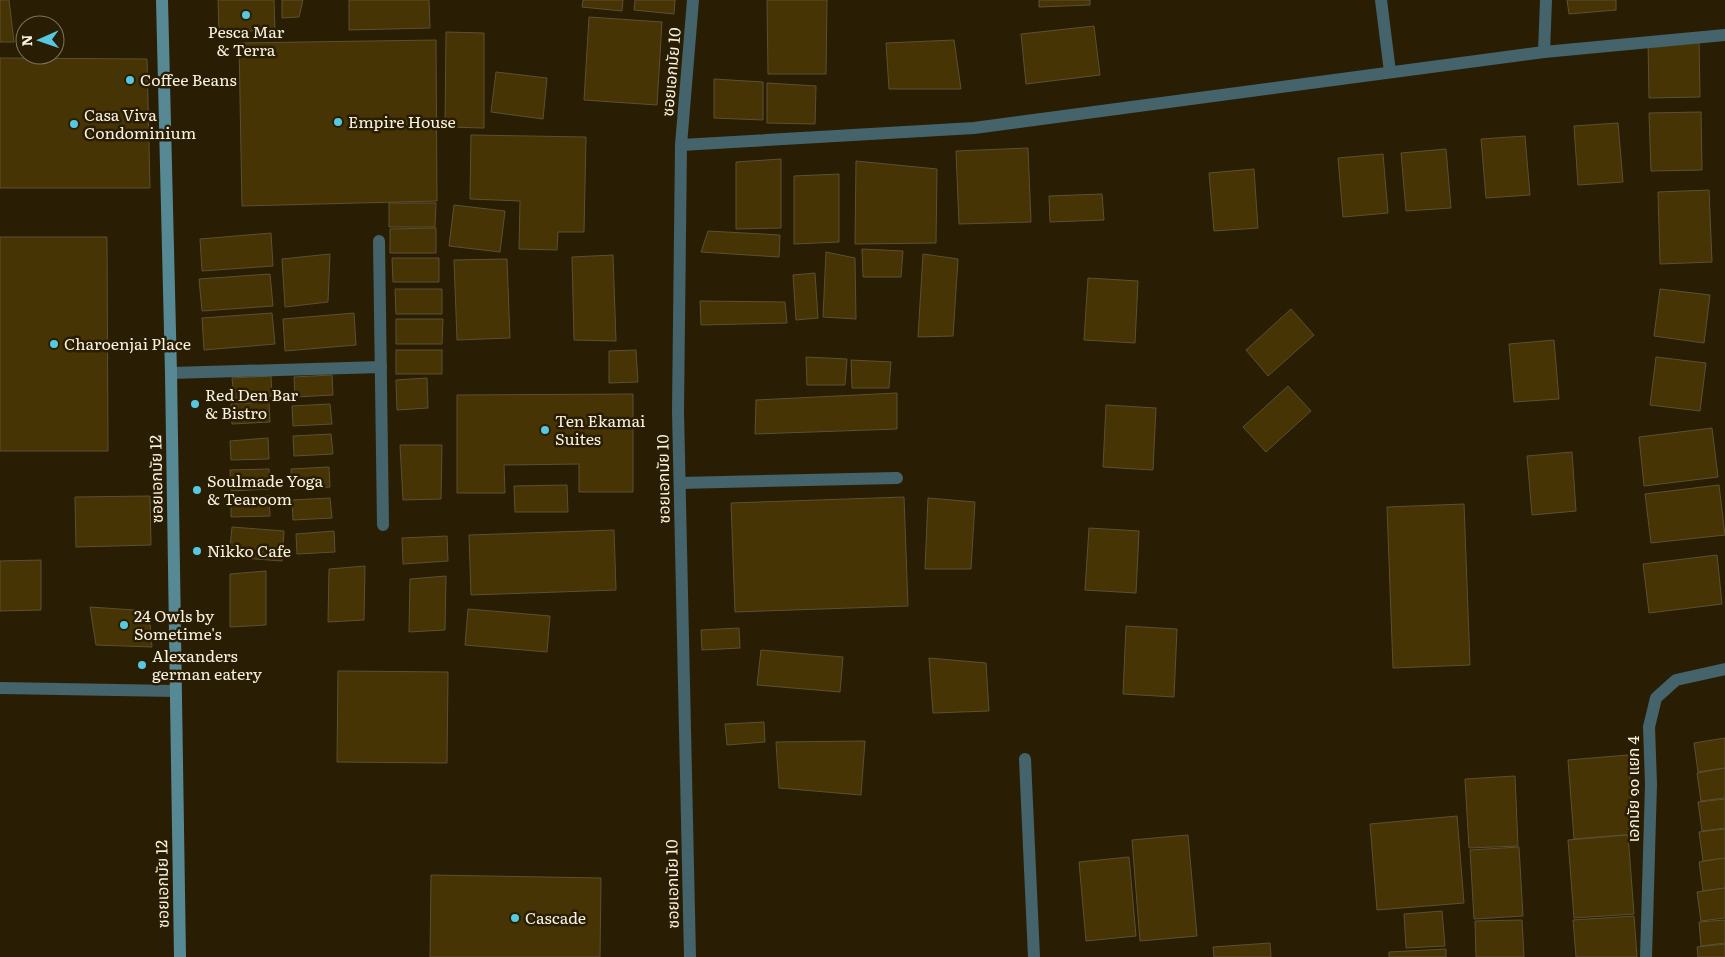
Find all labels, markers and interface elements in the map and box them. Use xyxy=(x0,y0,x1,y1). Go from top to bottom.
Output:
marker: Pesca Mar & Terra xyxy=(240,9,252,21)
north arrow xyxy=(15,15,65,65)
place label: Pesca Mar & Terra xyxy=(208,19,285,61)
street label: ซอยเอกมัย 10 xyxy=(654,26,686,117)
text: N xyxy=(16,34,36,47)
place label: Coffee Beans xyxy=(140,67,237,91)
marker: Coffee Beans xyxy=(124,74,136,86)
place label: Casa Viva Condominium xyxy=(84,102,197,144)
place label: Empire House xyxy=(348,109,456,133)
marker: Empire House xyxy=(332,116,344,128)
marker: Casa Viva Condominium xyxy=(68,118,80,130)
place label: Charoenjai Place xyxy=(64,331,191,355)
marker: Charoenjai Place xyxy=(48,338,60,350)
place label: Red Den Bar & Bistro xyxy=(205,382,299,424)
marker: Red Den Bar & Bistro xyxy=(189,398,201,410)
place label: Ten Ekamai Suites xyxy=(555,408,645,450)
marker: Ten Ekamai Suites xyxy=(539,424,551,436)
street label: ซอยเอกมัย 10 xyxy=(649,434,675,524)
street label: ซอยเอกมัย 12 xyxy=(142,435,168,523)
place label: Soulmade Yoga & Tearoom xyxy=(207,468,324,510)
marker: Soulmade Yoga & Tearoom xyxy=(191,484,203,496)
place label: Nikko Cafe xyxy=(207,538,291,562)
marker: Nikko Cafe xyxy=(191,545,203,557)
place label: 24 Owls by Sometime's xyxy=(134,603,222,645)
marker: 24 Owls by Sometime's xyxy=(118,619,130,631)
place label: Alexanders german eatery xyxy=(152,643,263,685)
marker: Alexanders german eatery xyxy=(136,659,148,671)
street label: เอกมัย ๑๐ แยก 4 xyxy=(1620,735,1644,842)
street label: ซอยเอกมัย 10 xyxy=(658,839,684,929)
street label: ซอยเอกมัย 12 xyxy=(148,840,174,928)
place label: Cascade xyxy=(525,905,586,929)
marker: Cascade xyxy=(509,912,521,924)

